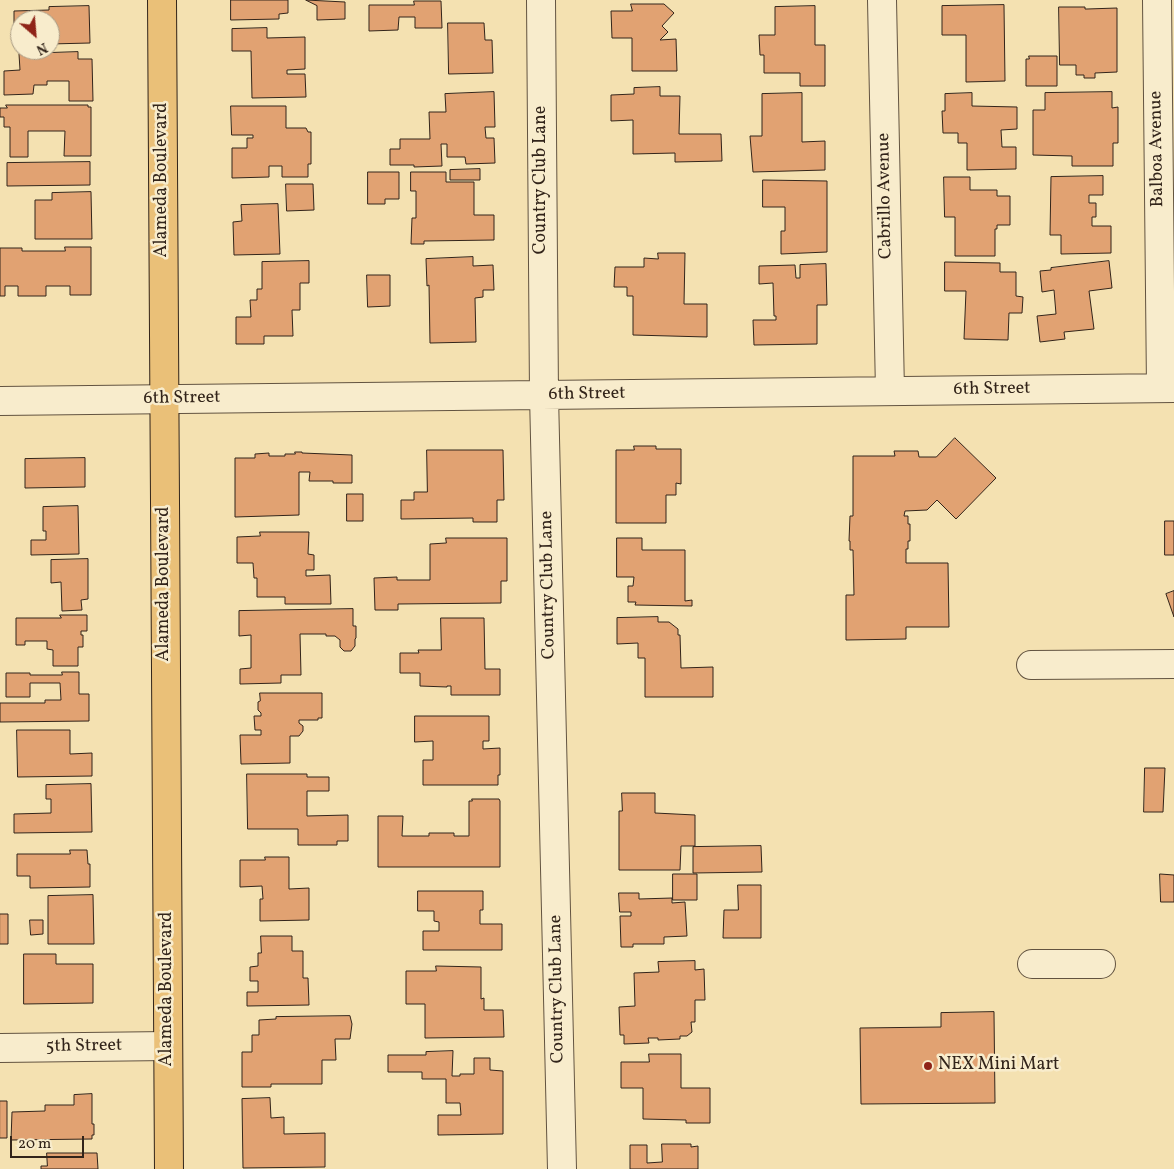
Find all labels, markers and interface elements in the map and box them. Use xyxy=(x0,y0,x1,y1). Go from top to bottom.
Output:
north arrow xyxy=(10,10,60,60)
text: N xyxy=(33,37,50,59)
street label: Balboa Avenue xyxy=(1146,91,1170,207)
street label: Alameda Boulevard xyxy=(152,102,174,258)
street label: Country Club Lane xyxy=(531,106,553,254)
street label: Cabrillo Avenue xyxy=(874,133,898,259)
street label: 6th Street xyxy=(953,379,1031,401)
street label: 6th Street xyxy=(548,384,626,406)
street label: 6th Street xyxy=(143,388,221,410)
street label: Alameda Boulevard xyxy=(154,506,176,662)
street label: Country Club Lane xyxy=(537,511,561,659)
street label: Alameda Boulevard xyxy=(157,911,179,1067)
street label: Country Club Lane xyxy=(546,915,570,1063)
street label: 5th Street xyxy=(46,1036,122,1058)
place label: NEX Mini Mart xyxy=(938,1055,1059,1077)
marker: NEX Mini Mart xyxy=(922,1060,934,1072)
scale bar xyxy=(12,1126,86,1158)
text: 20 m xyxy=(18,1134,51,1155)

